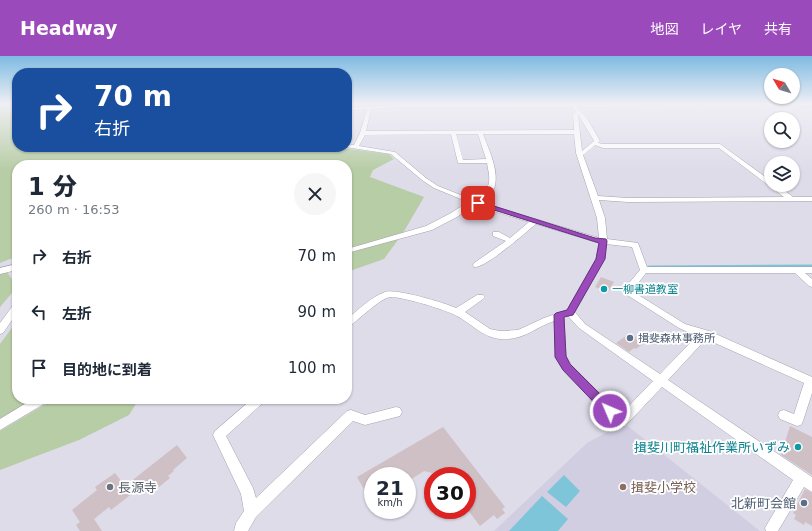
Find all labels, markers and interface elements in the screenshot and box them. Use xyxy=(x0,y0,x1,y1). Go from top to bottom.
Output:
text: Headway xyxy=(20,17,117,39)
text: 地図 xyxy=(650,21,678,37)
text: レイヤ xyxy=(700,21,742,37)
text: 共有 xyxy=(764,21,792,37)
north arrow xyxy=(764,68,800,104)
map controls xyxy=(764,68,800,192)
text: 70 m xyxy=(94,80,172,113)
icon: right xyxy=(28,84,80,136)
button: search xyxy=(764,112,800,148)
text: 右折 xyxy=(94,118,130,139)
button: layers xyxy=(764,156,800,192)
text: 1 分 xyxy=(28,173,77,201)
button: close xyxy=(294,173,336,215)
pin xyxy=(461,186,495,220)
icon: arrive xyxy=(467,192,489,214)
text: 260 m · 16:53 xyxy=(28,202,119,217)
icon: right xyxy=(28,245,50,267)
text: 70 m xyxy=(298,247,336,265)
text: 右折 xyxy=(62,249,92,267)
place label: 一柳書道教室 xyxy=(612,283,678,296)
marker: 一柳書道教室 xyxy=(599,284,609,294)
icon: left xyxy=(28,301,50,323)
text: 90 m xyxy=(298,303,336,321)
text: 左折 xyxy=(62,305,92,323)
place label: 揖斐森林事務所 xyxy=(638,332,716,345)
marker: 揖斐森林事務所 xyxy=(625,333,635,343)
icon: arrive xyxy=(28,357,50,379)
text: 100 m xyxy=(288,359,336,377)
text: 目的地に到着 xyxy=(62,361,152,379)
position arrow xyxy=(589,390,631,432)
place label: 揖斐川町福祉作業所いずみ xyxy=(634,440,790,455)
marker: 揖斐川町福祉作業所いずみ xyxy=(793,442,803,452)
speed limit sign: 30 xyxy=(424,467,476,519)
text: 21 xyxy=(376,476,404,500)
place label: 長源寺 xyxy=(118,480,157,495)
place label: 揖斐小学校 xyxy=(631,480,696,495)
marker: 長源寺 xyxy=(105,482,115,492)
marker: 揖斐小学校 xyxy=(618,482,628,492)
place label: 北新町会館 xyxy=(731,496,796,511)
text: km/h xyxy=(377,497,403,508)
marker: 北新町会館 xyxy=(799,498,809,508)

